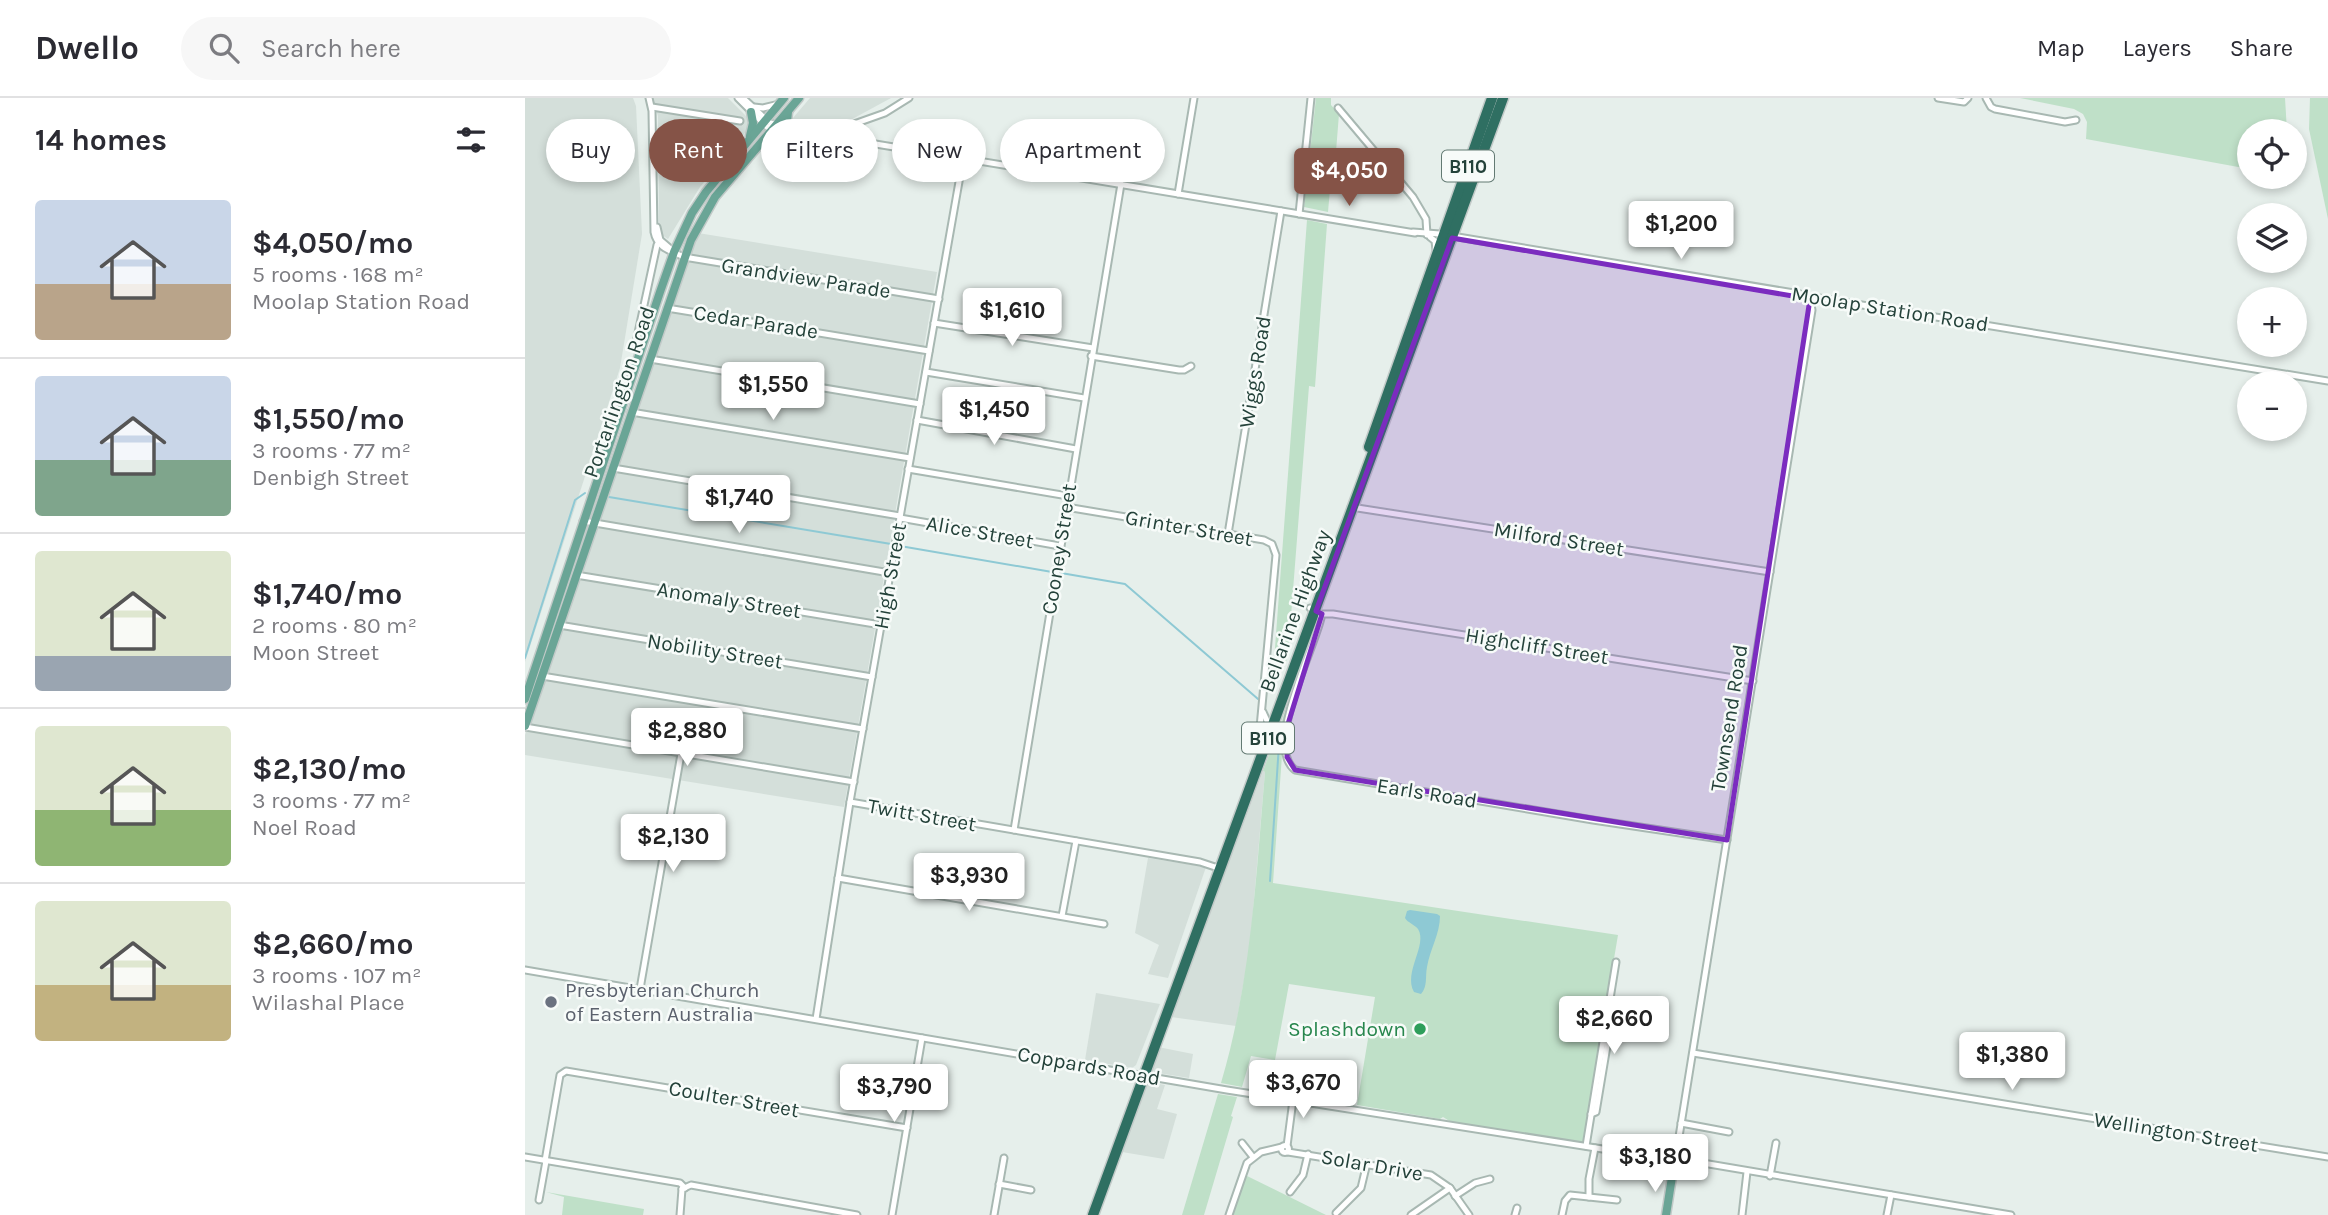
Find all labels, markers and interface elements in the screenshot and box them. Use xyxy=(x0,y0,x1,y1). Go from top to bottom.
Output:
search box xyxy=(181,17,671,80)
text: Dwello xyxy=(35,29,139,67)
icon: search xyxy=(205,29,243,67)
text: Search here xyxy=(261,33,401,64)
text: Map xyxy=(2037,34,2085,62)
text: Layers xyxy=(2123,34,2192,62)
text: Share xyxy=(2230,34,2293,62)
chip: Buy xyxy=(546,119,635,182)
chip: Rent xyxy=(649,119,747,182)
chip: Filters xyxy=(761,119,878,182)
chip: New xyxy=(892,119,986,182)
chip: Apartment xyxy=(1000,119,1165,182)
map controls xyxy=(2237,119,2307,441)
button: locate xyxy=(2237,119,2307,189)
icon: filters xyxy=(452,121,490,159)
text: 14 homes xyxy=(35,122,167,158)
pin: $4,050 xyxy=(1292,148,1406,208)
road number: B110 xyxy=(1442,150,1494,181)
text: $4,050 xyxy=(1310,157,1388,184)
pin: $1,200 xyxy=(1624,202,1738,261)
button: layers xyxy=(2237,203,2307,273)
text: $1,200 xyxy=(1645,210,1717,237)
text: $4,050/mo xyxy=(252,225,413,261)
icon: home xyxy=(91,228,175,312)
street label: Grandview Parade xyxy=(720,253,892,303)
text: 5 rooms · 168 m² xyxy=(252,261,424,288)
street label: Moolap Station Road xyxy=(1790,282,1990,336)
button: + xyxy=(2237,287,2307,357)
text: Moolap Station Road xyxy=(252,288,470,315)
pin: $1,610 xyxy=(955,288,1069,348)
text: $1,610 xyxy=(979,297,1045,324)
street label: Cedar Parade xyxy=(692,300,820,344)
street label: Portarlington Road xyxy=(578,303,660,481)
street label: Wiggs Road xyxy=(1234,314,1276,430)
pin: $1,550 xyxy=(716,362,830,422)
text: $1,550 xyxy=(737,371,809,398)
button: − xyxy=(2237,371,2307,441)
pin: $1,450 xyxy=(937,388,1051,447)
text: $1,450 xyxy=(958,396,1030,423)
text: $1,550/mo xyxy=(252,401,404,437)
icon: home xyxy=(91,404,175,488)
text: 3 rooms · 77 m² xyxy=(252,437,411,464)
text: Denbigh Street xyxy=(252,464,409,491)
pin: $1,740 xyxy=(682,476,796,535)
street label: Cooney Street xyxy=(1037,482,1081,616)
text: $1,740 xyxy=(704,484,774,511)
street label: Grinter Street xyxy=(1123,505,1255,551)
street label: Alice Street xyxy=(925,511,1036,553)
street label: Milford Street xyxy=(1492,517,1626,561)
street label: High Street xyxy=(869,521,911,631)
street label: Bellarine Highway xyxy=(1255,526,1336,695)
text: $1,740/mo xyxy=(252,576,402,612)
street label: Anomaly Street xyxy=(655,577,803,623)
icon: home xyxy=(91,579,175,663)
text: 2 rooms · 80 m² xyxy=(252,612,417,639)
street label: Highcliff Street xyxy=(1464,623,1610,669)
street label: Nobility Street xyxy=(645,628,785,674)
text: Moon Street xyxy=(252,639,379,666)
street label: Townsend Road xyxy=(1706,643,1752,793)
pin: $2,880 xyxy=(630,708,744,768)
text: $2,880 xyxy=(647,717,727,744)
road number: B110 xyxy=(1242,722,1294,754)
text: $2,130/mo xyxy=(252,751,406,787)
icon: home xyxy=(91,754,175,838)
street label: Earls Road xyxy=(1375,773,1479,813)
text: 3 rooms · 77 m² xyxy=(252,787,411,814)
street label: Twitt Street xyxy=(866,794,978,836)
text: Noel Road xyxy=(252,814,357,841)
pin: $2,130 xyxy=(616,814,730,874)
text: $2,130 xyxy=(637,823,709,850)
pin: $3,930 xyxy=(912,854,1026,913)
text: $3,930 xyxy=(930,862,1008,889)
text: $2,660/mo xyxy=(252,926,413,962)
icon: home xyxy=(91,929,175,1013)
text: 3 rooms · 107 m² xyxy=(252,962,421,989)
place label: Presbyterian Church of Eastern Australia xyxy=(565,978,759,1026)
text: Wilashal Place xyxy=(252,989,405,1016)
marker: Presbyterian Church of Eastern Australia xyxy=(543,994,559,1010)
pin: $2,660 xyxy=(1557,996,1671,1056)
text: $2,660 xyxy=(1575,1005,1653,1032)
place label: Splashdown xyxy=(1288,1017,1406,1041)
marker: Splashdown xyxy=(1412,1021,1428,1037)
pin: $1,380 xyxy=(1955,1032,2069,1092)
text: $1,380 xyxy=(1975,1041,2049,1068)
street label: Coppards Road xyxy=(1016,1042,1162,1090)
pin: $3,670 xyxy=(1246,1060,1360,1120)
pin: $3,790 xyxy=(837,1065,951,1124)
text: $3,670 xyxy=(1265,1069,1341,1096)
text: $3,790 xyxy=(856,1073,932,1100)
street label: Coulter Street xyxy=(667,1076,801,1122)
street label: Wellington Street xyxy=(2092,1107,2260,1157)
pin: $3,180 xyxy=(1598,1134,1712,1194)
text: $3,180 xyxy=(1618,1143,1692,1170)
street label: Solar Drive xyxy=(1319,1144,1425,1186)

